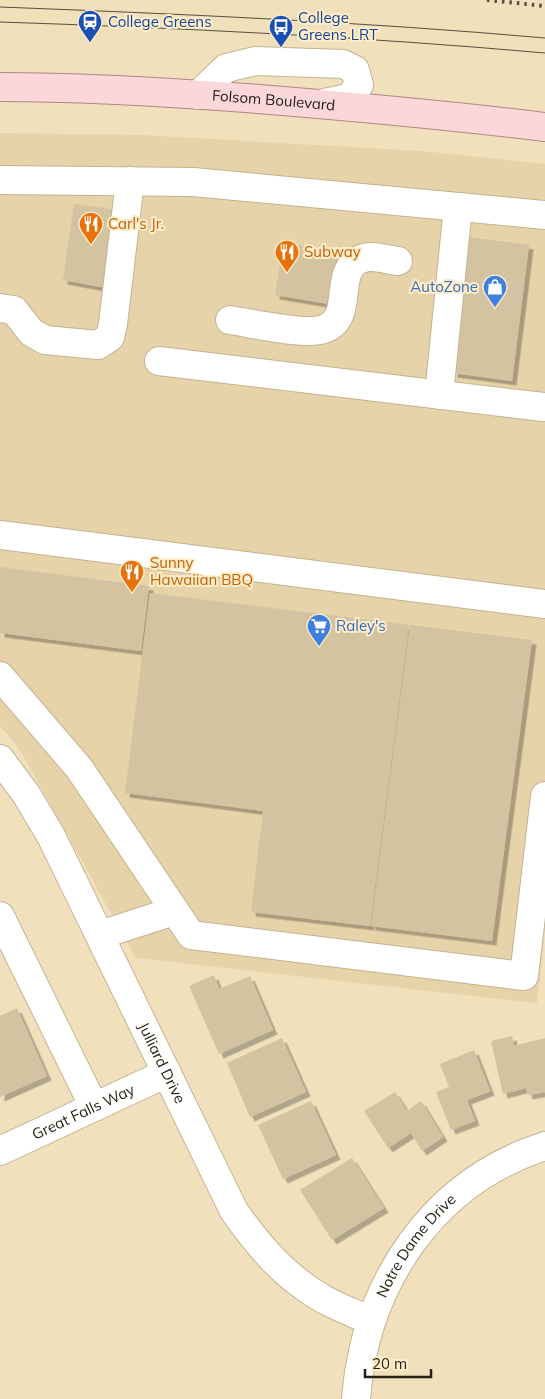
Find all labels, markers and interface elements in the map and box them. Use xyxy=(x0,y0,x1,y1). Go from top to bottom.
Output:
place label: College Greens LRT xyxy=(298,8,378,44)
station icon: College Greens xyxy=(77,9,103,43)
place label: College Greens xyxy=(108,12,212,31)
bus stop icon: College Greens LRT xyxy=(268,14,294,48)
street label: Folsom Boulevard xyxy=(211,86,336,114)
restaurant icon: Carl's Jr. xyxy=(78,211,104,245)
place label: Carl's Jr. xyxy=(108,214,164,233)
restaurant icon: Subway xyxy=(274,239,300,273)
place label: Subway xyxy=(304,242,361,261)
shop icon: AutoZone xyxy=(482,274,508,308)
place label: AutoZone xyxy=(410,277,478,296)
place label: Sunny Hawaiian BBQ xyxy=(150,553,253,589)
restaurant icon: Sunny Hawaiian BBQ xyxy=(119,559,145,593)
supermarket icon: Raley's xyxy=(306,613,332,647)
place label: Raley's xyxy=(336,616,386,635)
street label: Julliard Drive xyxy=(134,1019,190,1106)
street label: Great Falls Way xyxy=(29,1079,138,1144)
street label: Notre Dame Drive xyxy=(372,1189,459,1300)
scale bar xyxy=(365,1346,431,1378)
text: 20 m xyxy=(372,1354,407,1373)

